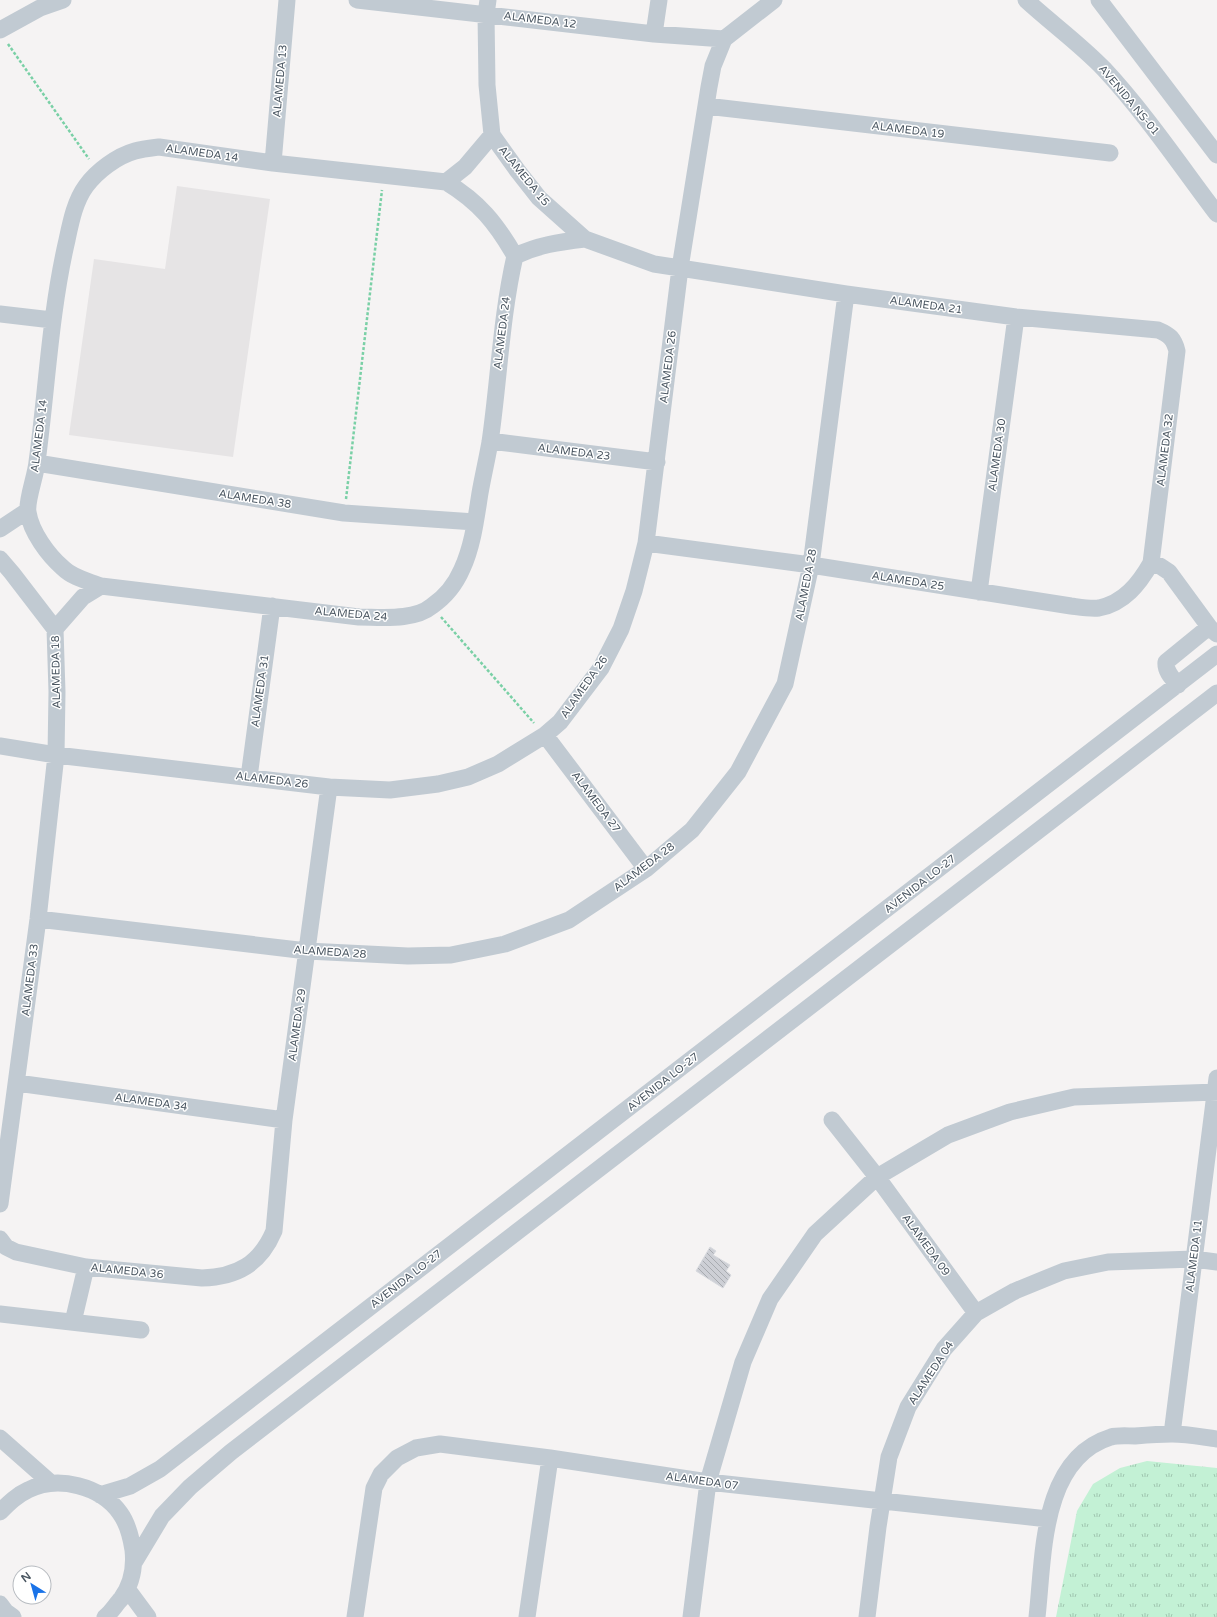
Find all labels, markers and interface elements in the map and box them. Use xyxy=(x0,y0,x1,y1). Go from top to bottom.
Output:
street label: ALAMEDA 12 xyxy=(503,9,577,31)
street label: ALAMEDA 13 xyxy=(270,44,290,118)
street label: AVENIDA NS-01 xyxy=(1096,62,1162,138)
street label: ALAMEDA 19 xyxy=(871,119,945,141)
street label: ALAMEDA 14 xyxy=(165,141,239,165)
street label: ALAMEDA 15 xyxy=(496,143,552,209)
street label: ALAMEDA 21 xyxy=(889,293,963,317)
street label: ALAMEDA 24 xyxy=(491,296,513,370)
street label: ALAMEDA 26 xyxy=(657,330,679,404)
street label: ALAMEDA 14 xyxy=(28,399,50,473)
street label: ALAMEDA 32 xyxy=(1154,413,1176,487)
street label: ALAMEDA 30 xyxy=(985,418,1009,492)
street label: ALAMEDA 23 xyxy=(537,441,611,463)
street label: ALAMEDA 38 xyxy=(218,487,292,511)
street label: ALAMEDA 28 xyxy=(793,548,819,622)
street label: ALAMEDA 25 xyxy=(871,569,945,593)
street label: ALAMEDA 24 xyxy=(314,604,388,624)
street label: ALAMEDA 18 xyxy=(49,635,63,709)
street label: ALAMEDA 26 xyxy=(558,653,610,721)
street label: ALAMEDA 31 xyxy=(248,654,272,728)
street label: ALAMEDA 26 xyxy=(235,769,309,791)
street label: ALAMEDA 27 xyxy=(569,769,623,835)
street label: ALAMEDA 28 xyxy=(611,840,677,894)
street label: AVENIDA LO-27 xyxy=(882,852,958,916)
street label: ALAMEDA 33 xyxy=(19,943,41,1017)
street label: ALAMEDA 28 xyxy=(293,943,367,961)
street label: ALAMEDA 29 xyxy=(285,988,309,1062)
street label: AVENIDA LO-27 xyxy=(625,1050,701,1114)
street label: ALAMEDA 34 xyxy=(114,1090,188,1114)
street label: ALAMEDA 09 xyxy=(899,1212,953,1278)
street label: ALAMEDA 11 xyxy=(1183,1219,1205,1293)
street label: AVENIDA LO-27 xyxy=(368,1247,444,1311)
street label: ALAMEDA 36 xyxy=(90,1261,164,1281)
street label: ALAMEDA 04 xyxy=(906,1339,956,1407)
street label: ALAMEDA 07 xyxy=(665,1469,739,1493)
north arrow xyxy=(12,1565,52,1605)
text: N xyxy=(19,1570,34,1585)

